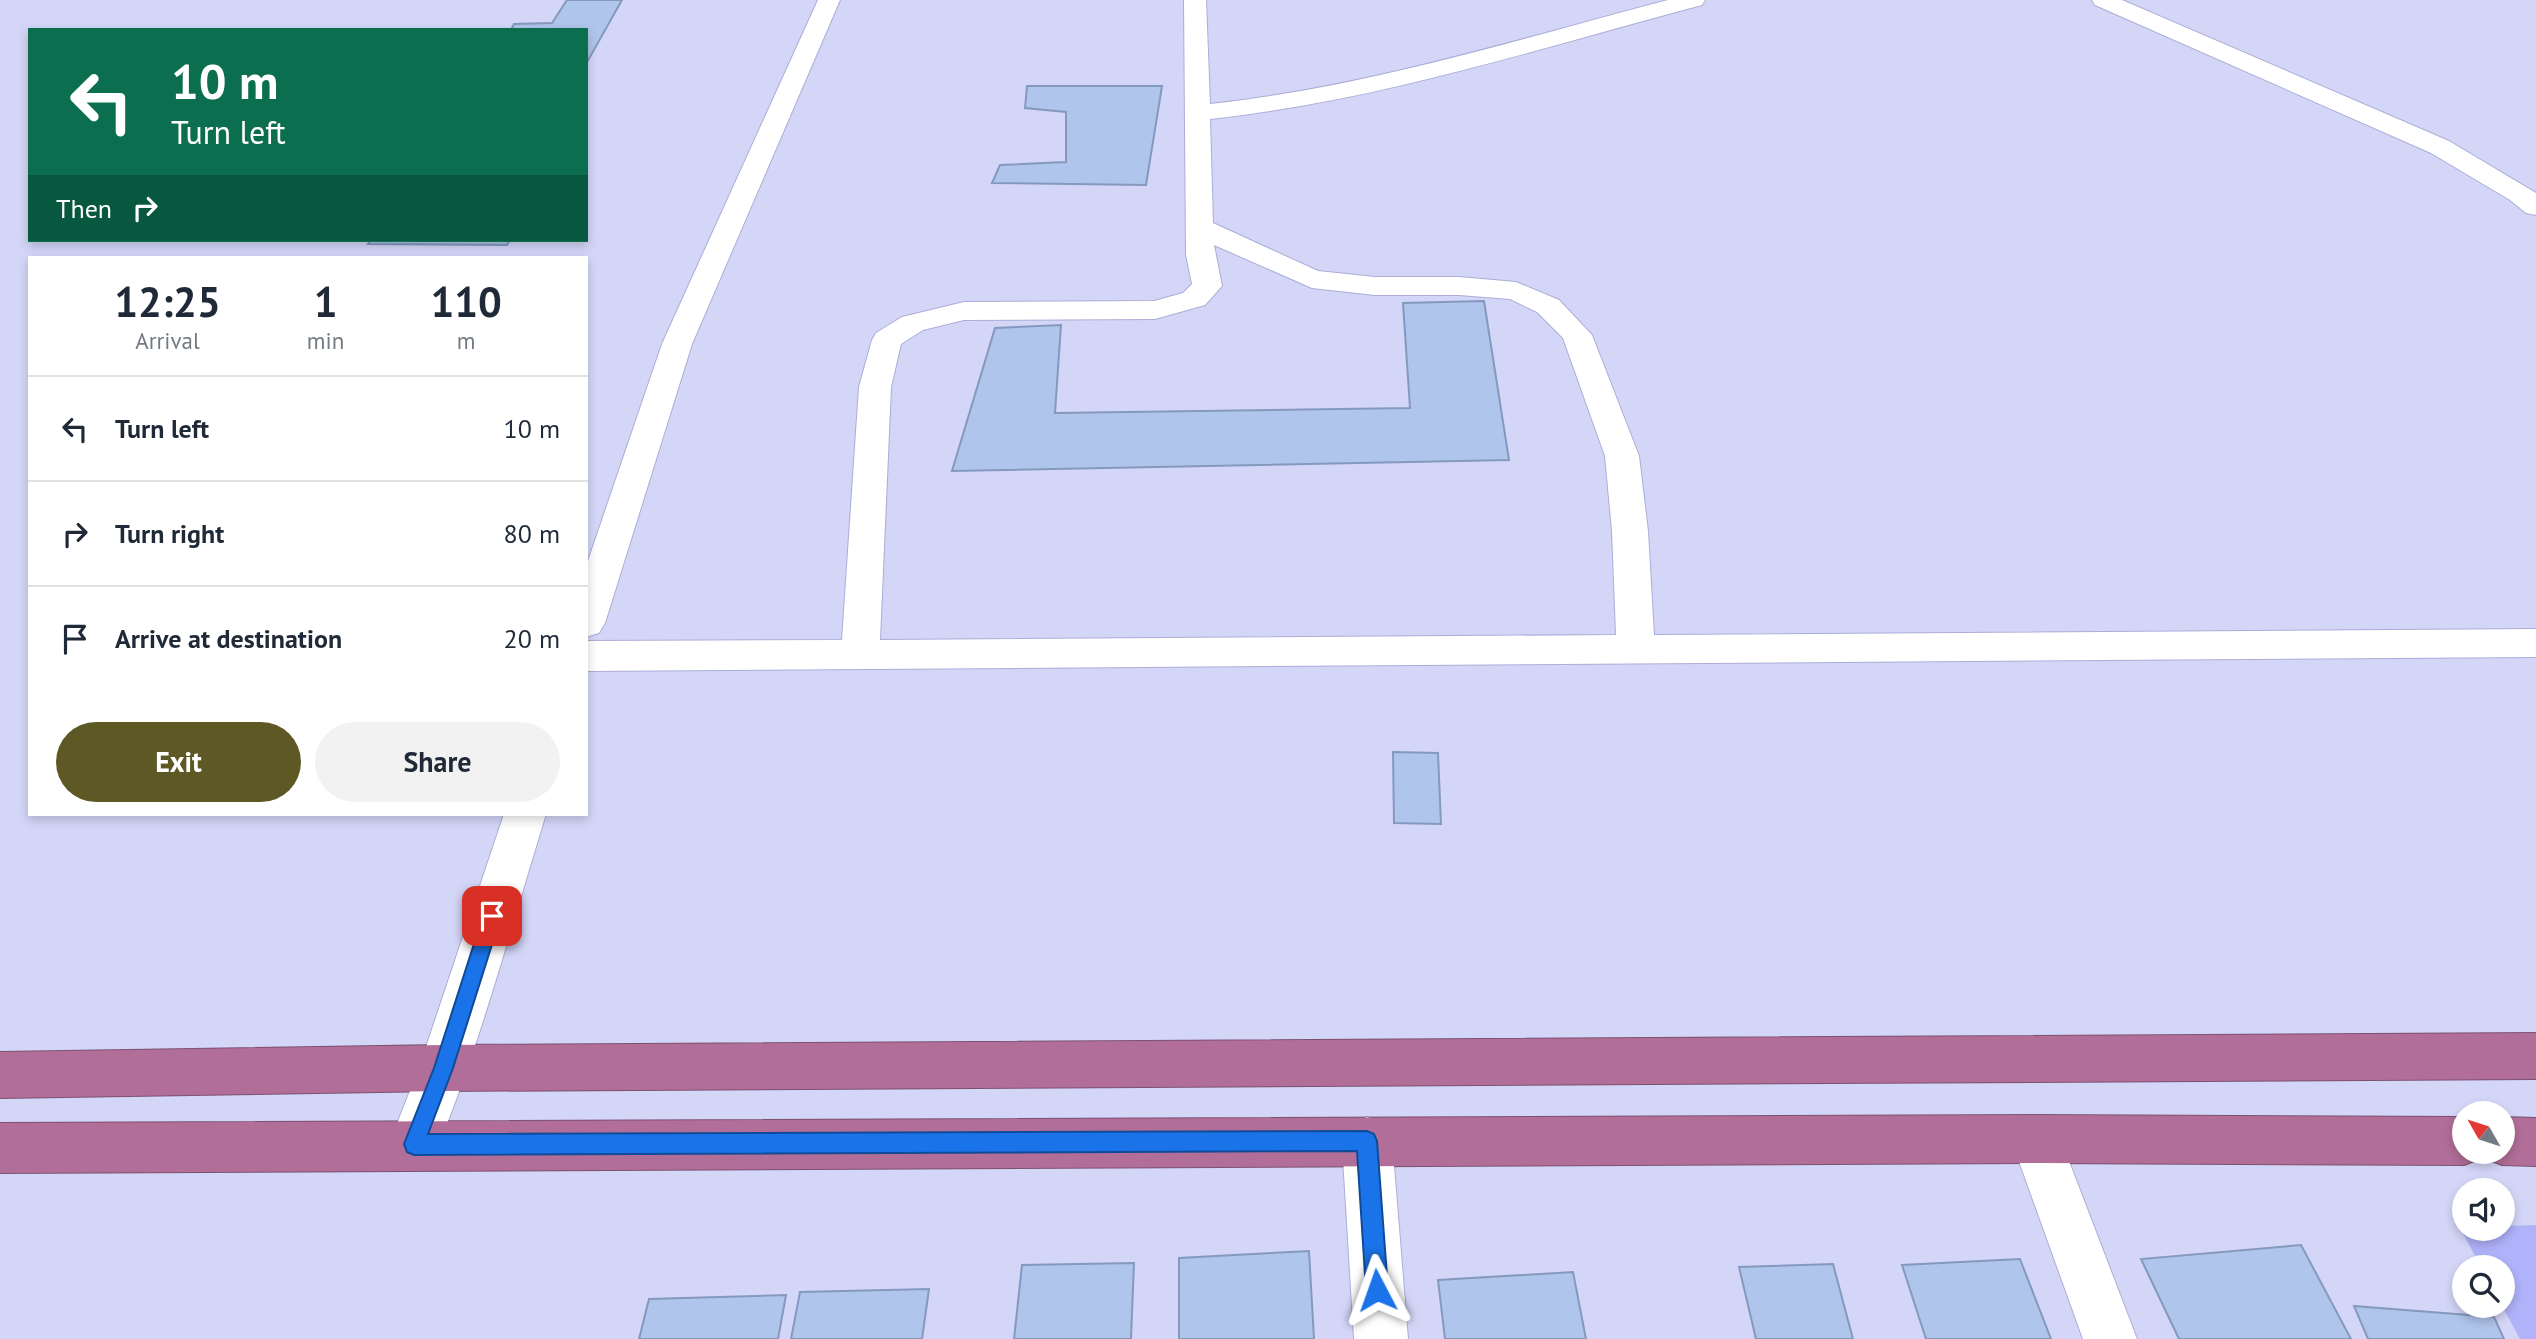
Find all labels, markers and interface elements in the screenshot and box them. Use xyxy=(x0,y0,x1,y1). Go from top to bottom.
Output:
text: 10 m xyxy=(171,49,278,113)
icon: left xyxy=(56,56,147,147)
text: Turn left xyxy=(171,111,286,153)
icon: right xyxy=(126,189,164,227)
text: Then xyxy=(56,192,112,225)
text: 12:25 xyxy=(114,274,221,329)
text: 1 xyxy=(314,274,337,329)
text: 110 xyxy=(430,274,502,329)
text: Arrival xyxy=(135,326,200,355)
text: min xyxy=(307,326,344,355)
text: m xyxy=(457,326,475,355)
icon: left xyxy=(56,410,94,448)
text: Turn left xyxy=(115,412,209,445)
text: 10 m xyxy=(504,412,560,445)
icon: right xyxy=(56,515,94,553)
text: Turn right xyxy=(115,517,224,550)
text: 80 m xyxy=(504,517,560,550)
icon: arrive xyxy=(56,620,94,658)
text: Arrive at destination xyxy=(115,622,342,655)
text: 20 m xyxy=(504,622,560,655)
button: Exit xyxy=(56,722,301,802)
button: Share xyxy=(315,722,560,802)
pin xyxy=(462,886,522,946)
icon: arrive xyxy=(473,897,511,935)
north arrow xyxy=(2452,1101,2515,1164)
map controls xyxy=(2452,1101,2515,1318)
button: sound xyxy=(2452,1178,2515,1241)
position arrow xyxy=(1340,1253,1414,1327)
button: search xyxy=(2452,1255,2515,1318)

